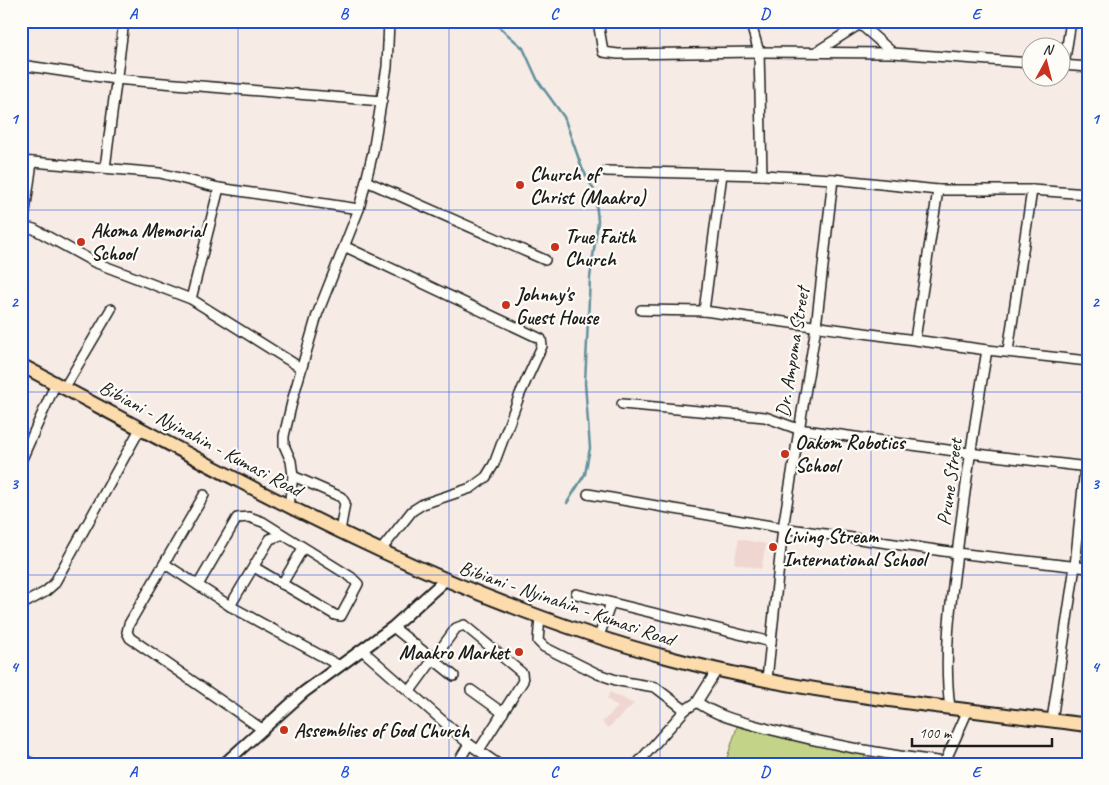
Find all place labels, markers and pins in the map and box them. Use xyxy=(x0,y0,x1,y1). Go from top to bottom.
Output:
place label: Church of Christ (Maakro) xyxy=(530,162,647,210)
marker: Church of Christ (Maakro) xyxy=(514,179,526,191)
place label: Akoma Memorial School xyxy=(91,218,208,266)
place label: True Faith Church xyxy=(565,224,636,272)
marker: Akoma Memorial School xyxy=(75,236,87,248)
marker: True Faith Church xyxy=(549,241,561,253)
place label: Johnny's Guest House xyxy=(514,282,600,330)
marker: Johnny's Guest House xyxy=(500,299,512,311)
place label: Oakom Robotics School xyxy=(795,430,907,478)
marker: Oakom Robotics School xyxy=(779,448,791,460)
place label: Living Stream International School xyxy=(783,524,930,572)
marker: Living Stream International School xyxy=(767,541,779,553)
place label: Maakro Market xyxy=(399,640,511,665)
marker: Maakro Market xyxy=(513,646,525,658)
place label: Assemblies of God Church xyxy=(294,718,470,743)
marker: Assemblies of God Church xyxy=(278,724,290,736)

